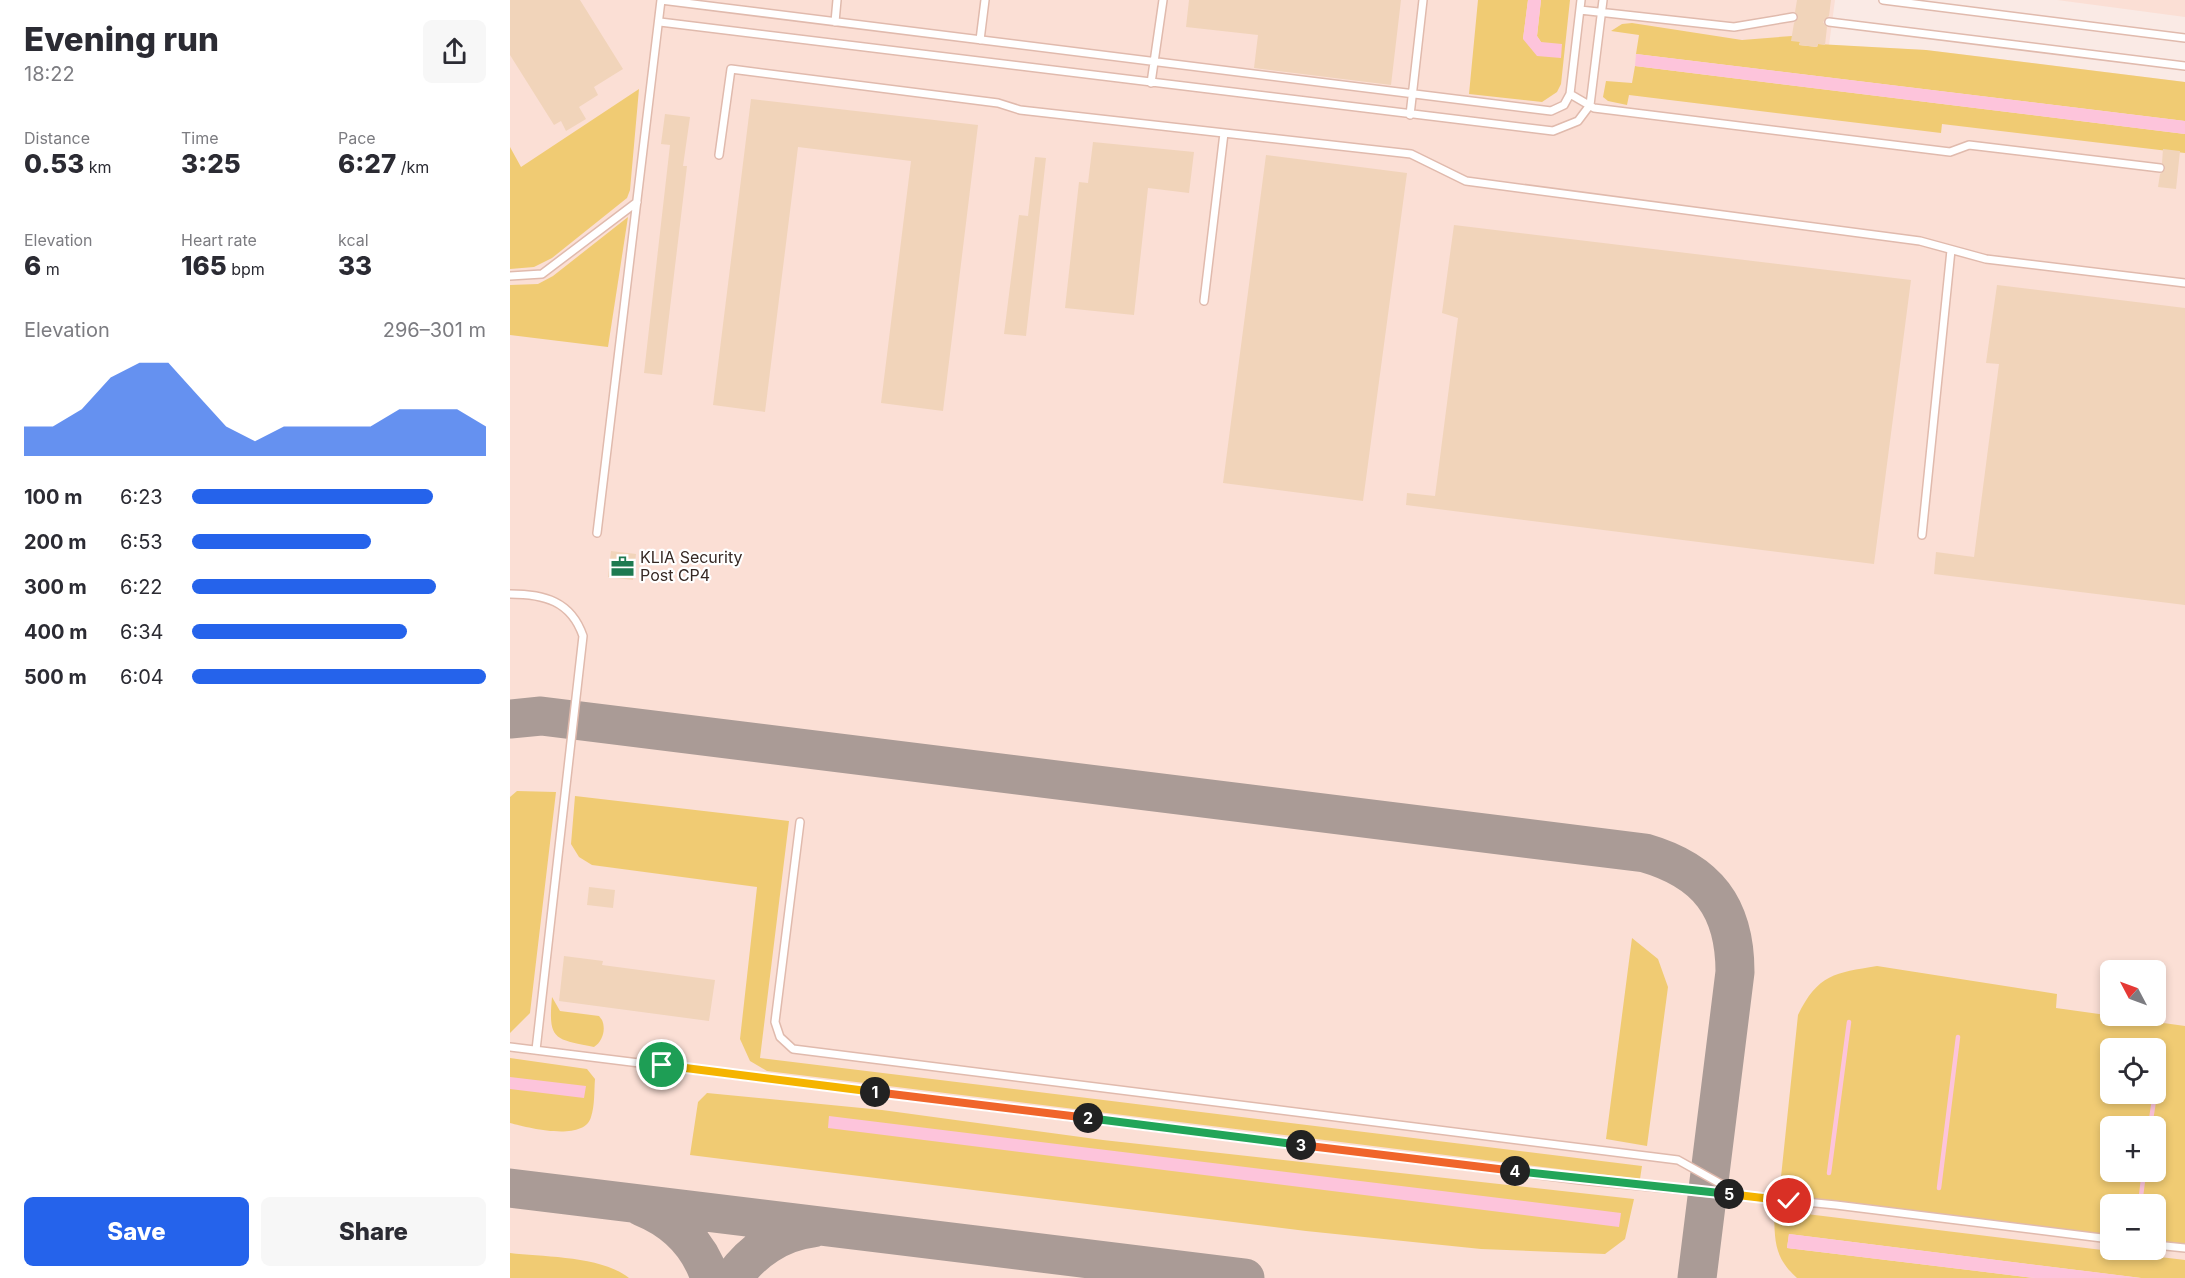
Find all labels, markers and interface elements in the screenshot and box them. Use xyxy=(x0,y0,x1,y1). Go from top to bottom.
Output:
text: Evening run xyxy=(24,19,219,59)
button: share xyxy=(423,20,486,83)
text: 18:22 xyxy=(24,62,75,86)
text: Distance xyxy=(24,128,90,148)
text: Time xyxy=(181,128,219,148)
text: Pace xyxy=(338,128,376,148)
text: 0.53 xyxy=(24,148,84,179)
text: 3:25 xyxy=(181,148,241,179)
text: 6:27 xyxy=(338,148,396,179)
text: km xyxy=(84,157,112,177)
text: /km xyxy=(396,157,429,177)
text: Elevation xyxy=(24,230,93,250)
text: Heart rate xyxy=(181,230,257,250)
text: kcal xyxy=(338,230,369,250)
text: 6 xyxy=(24,250,41,281)
text: 165 xyxy=(181,250,227,281)
text: 33 xyxy=(338,250,372,281)
text: m xyxy=(41,259,60,279)
text: bpm xyxy=(227,259,265,279)
text: Elevation xyxy=(24,318,110,342)
text: 296–301 m xyxy=(383,318,486,342)
text: 100 m xyxy=(24,485,83,509)
text: 6:23 xyxy=(120,485,163,509)
text: 200 m xyxy=(24,530,87,554)
text: 6:53 xyxy=(120,530,163,554)
place label: KLIA Security Post CP4 xyxy=(640,547,743,585)
office icon: KLIA Security Post CP4 xyxy=(609,553,635,579)
text: 300 m xyxy=(24,575,87,599)
text: 6:22 xyxy=(120,575,163,599)
text: 400 m xyxy=(24,620,88,644)
text: 6:34 xyxy=(120,620,163,644)
text: 500 m xyxy=(24,665,87,689)
text: 6:04 xyxy=(120,665,164,689)
north arrow xyxy=(2100,960,2166,1026)
map controls xyxy=(2100,960,2166,1260)
button: locate xyxy=(2100,1038,2166,1104)
pin xyxy=(636,1039,687,1090)
icon: arrive xyxy=(645,1048,678,1081)
pin: 1 xyxy=(860,1077,890,1107)
text: 1 xyxy=(872,1082,878,1102)
pin: 2 xyxy=(1073,1103,1103,1133)
text: 2 xyxy=(1083,1108,1093,1128)
button: + xyxy=(2100,1116,2166,1182)
pin: 3 xyxy=(1286,1130,1316,1160)
text: 3 xyxy=(1296,1135,1306,1155)
pin: 4 xyxy=(1500,1156,1530,1186)
text: 4 xyxy=(1510,1161,1520,1181)
pin xyxy=(1763,1175,1814,1226)
pin: 5 xyxy=(1714,1179,1744,1209)
text: 5 xyxy=(1724,1184,1734,1204)
icon: check xyxy=(1772,1184,1805,1217)
button: − xyxy=(2100,1194,2166,1260)
button: Save xyxy=(24,1197,249,1266)
button: Share xyxy=(261,1197,486,1266)

